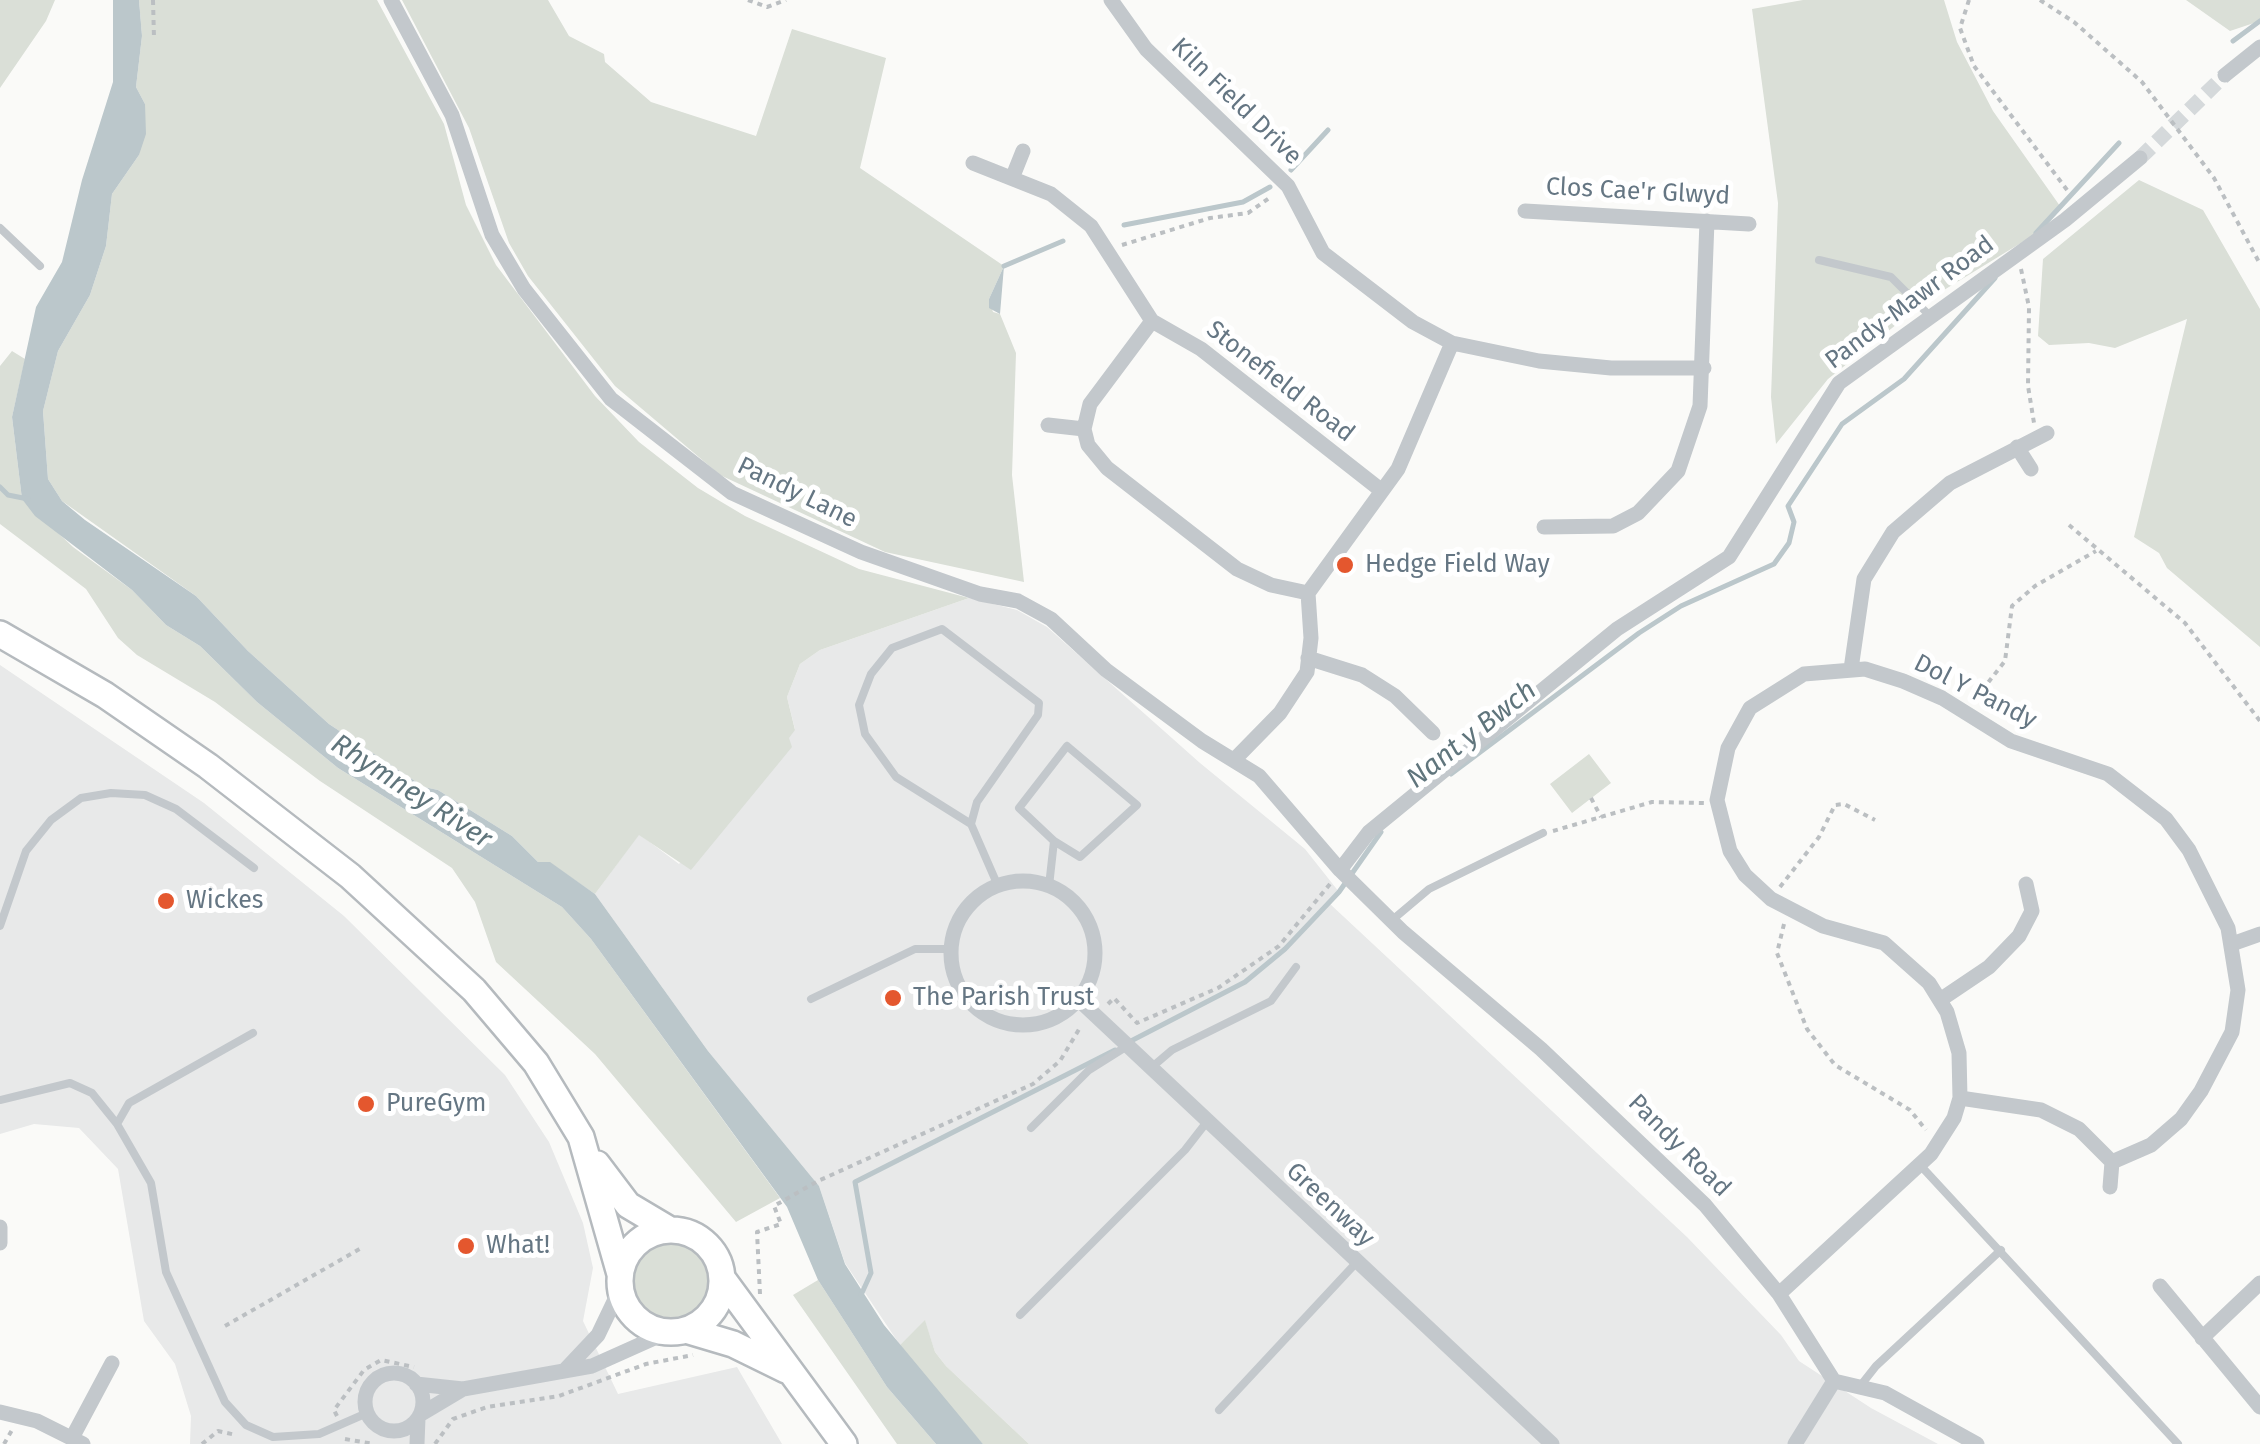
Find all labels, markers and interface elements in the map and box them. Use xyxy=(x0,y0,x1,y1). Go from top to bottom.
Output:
street label: Kiln Field Drive xyxy=(1164,32,1308,172)
street label: Clos Cae'r Glwyd xyxy=(1545,172,1731,212)
street label: Pandy-Mawr Road xyxy=(1820,230,2000,376)
street label: Stonefield Road xyxy=(1200,315,1360,449)
street label: Pandy Lane xyxy=(732,451,862,535)
place label: Hedge Field Way xyxy=(1365,550,1550,580)
marker: Hedge Field Way xyxy=(1334,554,1356,576)
street label: Dol Y Pandy xyxy=(1909,648,2041,736)
water label: Nant y Bwch xyxy=(1400,674,1544,796)
water label: Rhymney River xyxy=(324,728,498,856)
place label: Wickes xyxy=(186,886,264,916)
marker: Wickes xyxy=(155,890,177,912)
place label: The Parish Trust xyxy=(913,983,1094,1013)
marker: The Parish Trust xyxy=(882,987,904,1009)
street label: Pandy Road xyxy=(1621,1088,1737,1204)
place label: PureGym xyxy=(386,1089,486,1119)
marker: PureGym xyxy=(355,1093,377,1115)
street label: Greenway xyxy=(1280,1157,1380,1253)
place label: What! xyxy=(486,1231,550,1261)
marker: What! xyxy=(455,1235,477,1257)

